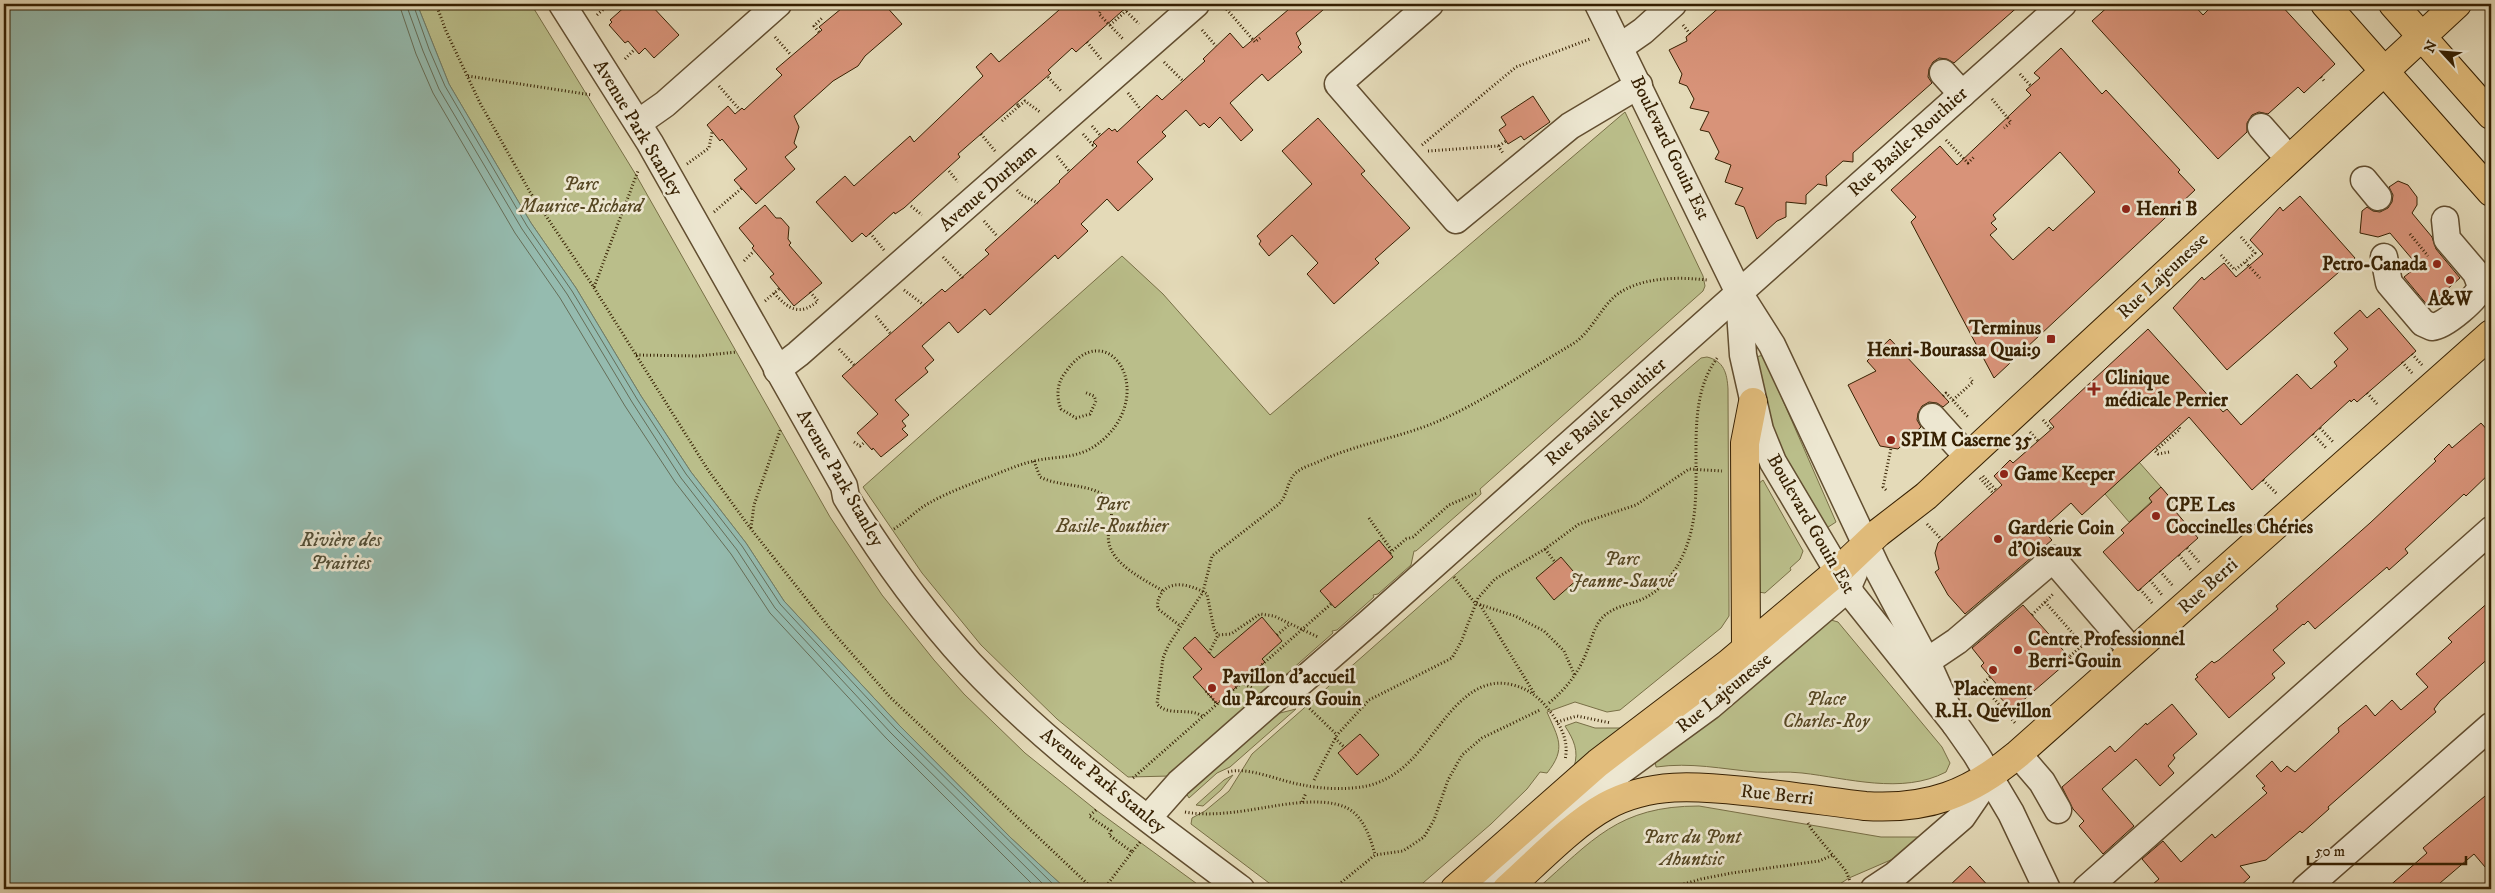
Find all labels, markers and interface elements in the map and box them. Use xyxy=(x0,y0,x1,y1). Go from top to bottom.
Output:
north arrow xyxy=(2418,28,2468,78)
text: N xyxy=(2421,37,2442,56)
street label: Avenue Park Stanley xyxy=(588,56,688,201)
street label: Boulevard Gouin Est xyxy=(1625,72,1715,224)
street label: Rue Basile-Routhier xyxy=(1843,82,1973,202)
street label: Avenue Durham xyxy=(935,139,1041,237)
park label: Parc Maurice-Richard xyxy=(517,173,646,218)
place label: Henri B xyxy=(2136,198,2198,221)
marker: Henri B xyxy=(2120,203,2132,215)
street label: Rue Lajeunesse xyxy=(2113,228,2213,324)
place label: Petro-Canada xyxy=(2322,253,2428,276)
marker: Petro-Canada xyxy=(2431,258,2443,270)
marker: A&W xyxy=(2444,274,2456,286)
place label: A&W xyxy=(2427,288,2473,311)
place label: Terminus Henri-Bourassa Quai:9 xyxy=(1867,317,2042,362)
marker: Terminus Henri-Bourassa Quai:9 xyxy=(2045,333,2057,345)
street label: Rue Basile-Routhier xyxy=(1541,353,1671,471)
place label: Clinique médicale Perrier xyxy=(2105,367,2229,412)
marker: Clinique médicale Perrier xyxy=(2087,382,2101,396)
street label: Avenue Park Stanley xyxy=(791,405,889,552)
place label: SPIM Caserne 35 xyxy=(1901,429,2032,452)
marker: SPIM Caserne 35 xyxy=(1885,434,1897,446)
street label: Boulevard Gouin Est xyxy=(1762,450,1860,598)
place label: Game Keeper xyxy=(2014,463,2116,486)
marker: Game Keeper xyxy=(1998,468,2010,480)
park label: Parc Basile-Routhier xyxy=(1055,493,1170,538)
place label: CPE Les Coccinelles Chéries xyxy=(2166,494,2314,539)
marker: CPE Les Coccinelles Chéries xyxy=(2150,510,2162,522)
place label: Garderie Coin d'Oiseaux xyxy=(2008,517,2115,562)
water label: Rivière des Prairies xyxy=(299,528,382,576)
marker: Garderie Coin d'Oiseaux xyxy=(1992,533,2004,545)
park label: Parc Jeanne-Sauvé xyxy=(1570,548,1678,593)
street label: Rue Berri xyxy=(2173,553,2243,619)
place label: Centre Professionnel Berri-Gouin xyxy=(2028,628,2185,673)
marker: Centre Professionnel Berri-Gouin xyxy=(2012,644,2024,656)
street label: Rue Lajeunesse xyxy=(1672,648,1776,738)
marker: Placement R.H. Quévillon xyxy=(1987,664,1999,676)
place label: Pavillon d'accueil du Parcours Gouin xyxy=(1222,666,1363,711)
place label: Placement R.H. Quévillon xyxy=(1935,678,2052,723)
marker: Pavillon d'accueil du Parcours Gouin xyxy=(1206,682,1218,694)
park label: Place Charles-Roy xyxy=(1783,688,1871,733)
street label: Avenue Park Stanley xyxy=(1036,723,1171,839)
street label: Rue Berri xyxy=(1740,780,1814,810)
park label: Parc du Pont Ahuntsic xyxy=(1643,826,1742,871)
scale bar xyxy=(2308,833,2465,865)
text: 50 m xyxy=(2315,842,2345,861)

